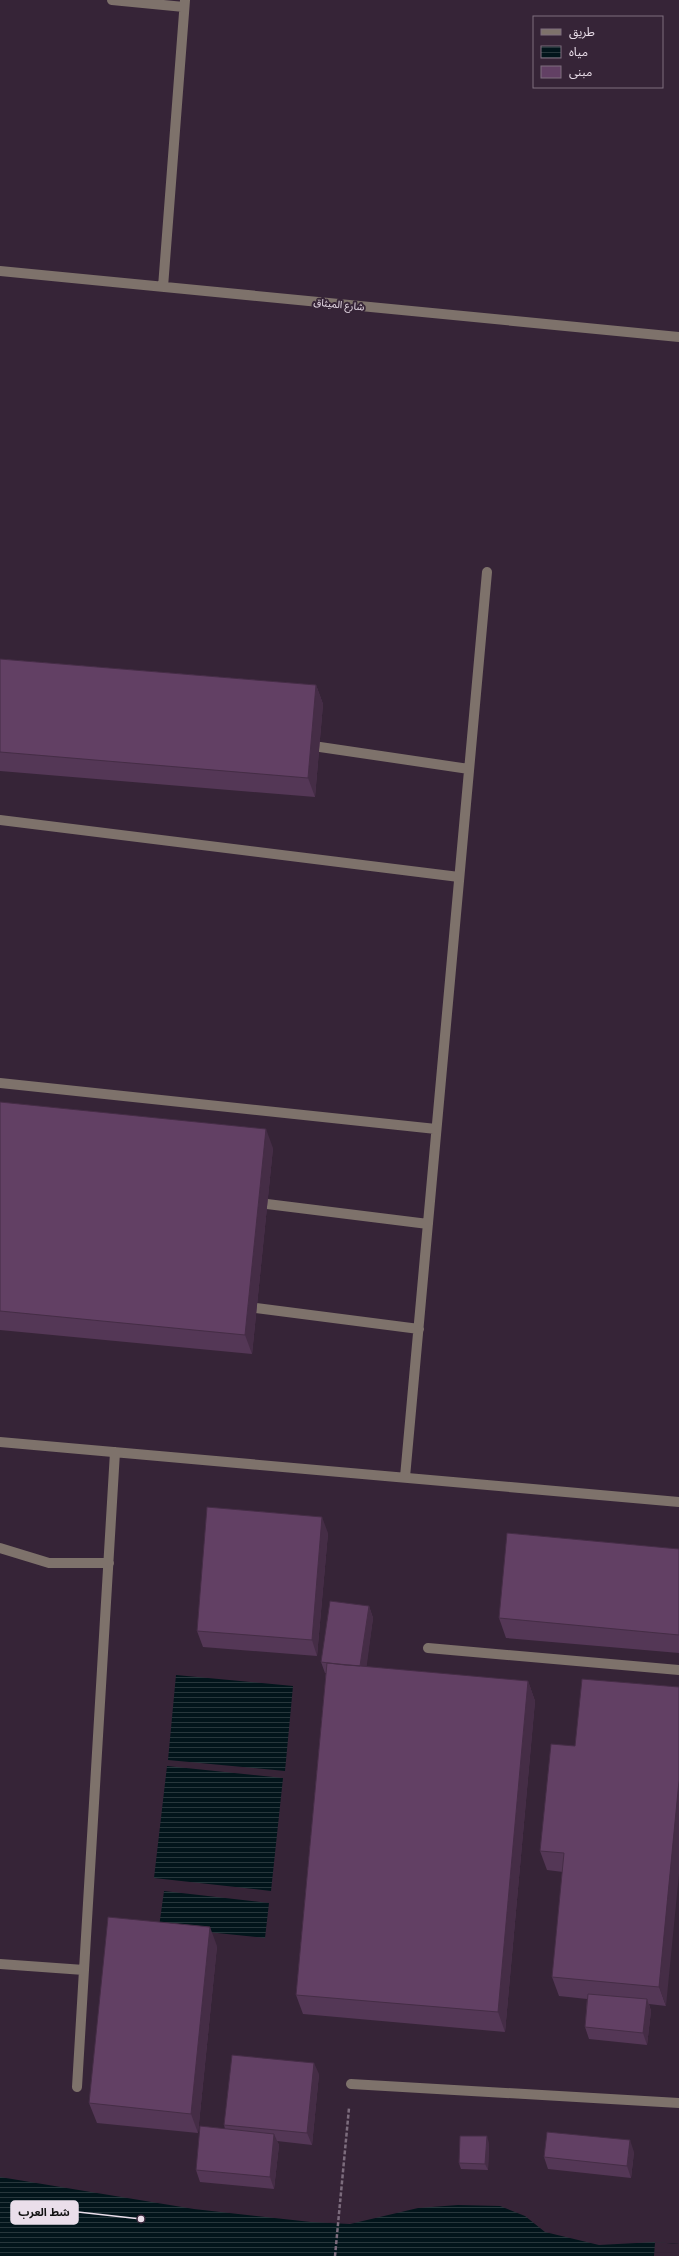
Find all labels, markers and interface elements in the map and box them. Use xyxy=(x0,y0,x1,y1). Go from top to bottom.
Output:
legend xyxy=(533,16,663,88)
text: طريق xyxy=(569,24,595,40)
text: مياه xyxy=(569,44,588,59)
text: مبنى xyxy=(569,64,592,79)
street label: شارع الميثاق xyxy=(313,295,365,315)
callout: شط العرب xyxy=(11,2201,78,2224)
text: شط العرب xyxy=(18,2205,70,2219)

